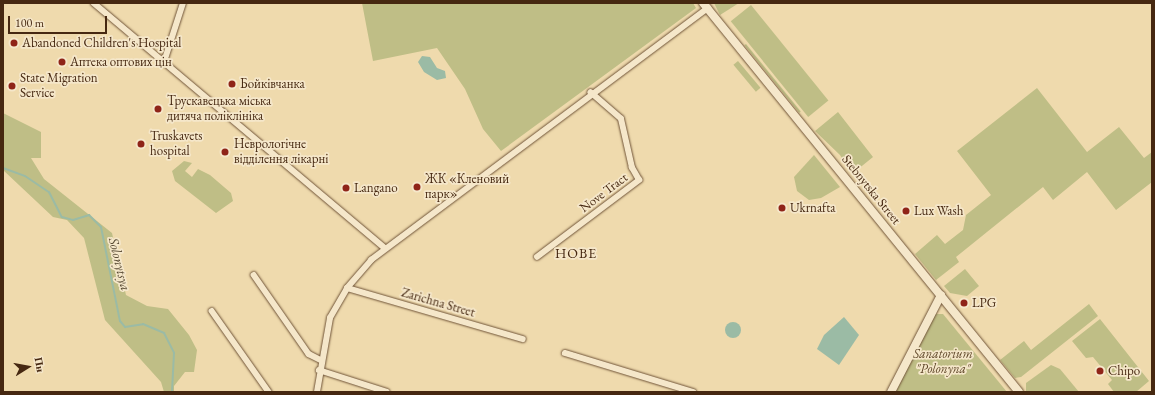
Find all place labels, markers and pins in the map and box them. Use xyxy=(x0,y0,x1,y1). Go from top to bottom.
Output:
place label: Abandoned Children's Hospital xyxy=(22,35,181,51)
marker: Abandoned Children's Hospital xyxy=(9,38,19,48)
place label: Аптека оптових цін xyxy=(70,54,172,70)
marker: Аптека оптових цін xyxy=(57,57,67,67)
place label: State Migration Service xyxy=(20,71,98,102)
place label: Бойківчанка xyxy=(240,76,305,92)
marker: Бойківчанка xyxy=(227,79,237,89)
marker: State Migration Service xyxy=(7,81,17,91)
place label: Трускавецька міська дитяча поліклініка xyxy=(167,94,271,125)
marker: Трускавецька міська дитяча поліклініка xyxy=(152,103,164,115)
place label: Truskavets hospital xyxy=(150,129,203,160)
place label: Неврологічне відділення лікарні xyxy=(234,137,328,168)
marker: Truskavets hospital xyxy=(135,138,147,150)
marker: Неврологічне відділення лікарні xyxy=(219,146,231,158)
place label: ЖК «Кленовий парк» xyxy=(425,172,509,203)
place label: Langano xyxy=(354,180,398,196)
marker: ЖК «Кленовий парк» xyxy=(412,182,422,192)
marker: Langano xyxy=(341,183,351,193)
place label: Ukrnafta xyxy=(790,200,835,216)
marker: Ukrnafta xyxy=(777,203,787,213)
place label: Lux Wash xyxy=(914,203,963,219)
marker: Lux Wash xyxy=(901,206,911,216)
place label: LPG xyxy=(972,295,996,311)
marker: LPG xyxy=(959,298,969,308)
place label: Chipo xyxy=(1108,363,1140,379)
marker: Chipo xyxy=(1095,366,1105,376)

